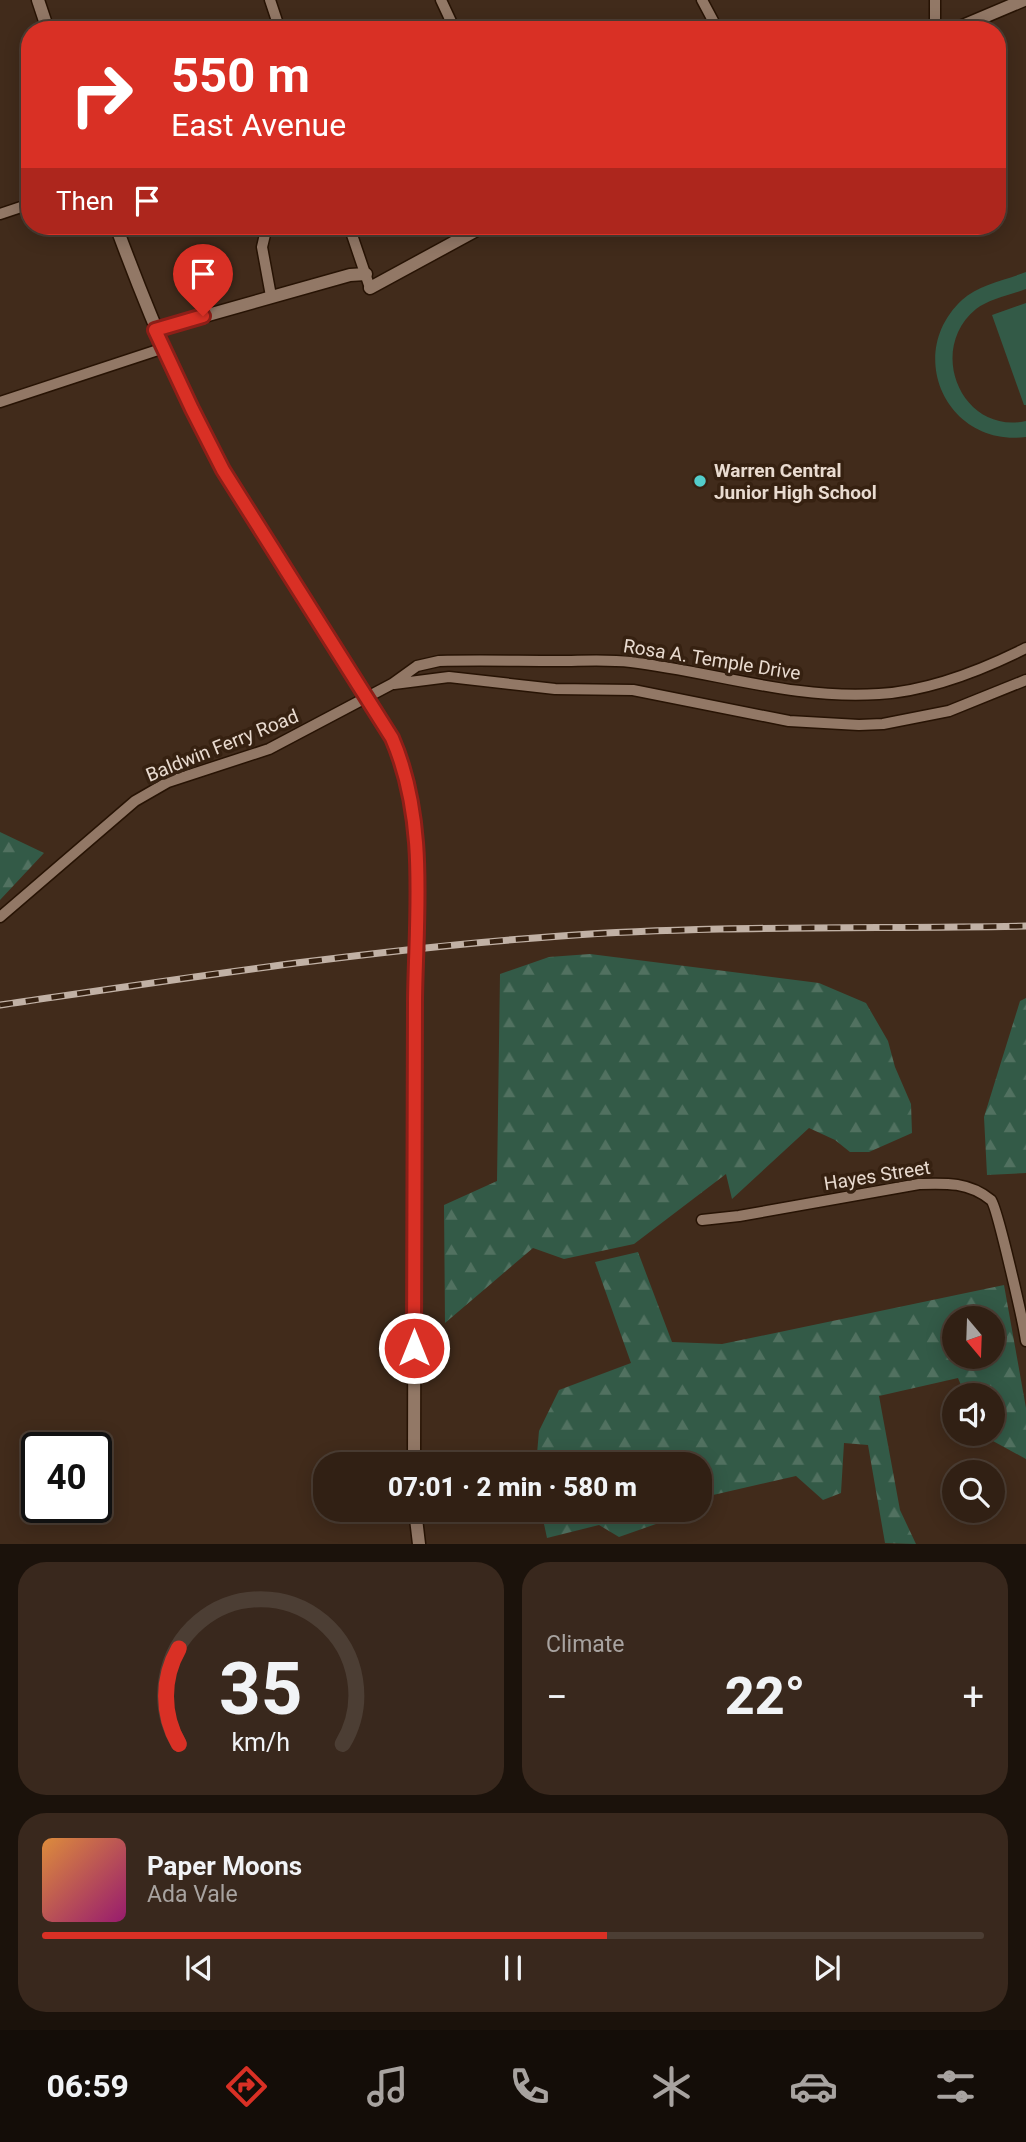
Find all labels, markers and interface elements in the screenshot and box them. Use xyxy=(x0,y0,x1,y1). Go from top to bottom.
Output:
text: 550 m xyxy=(171,47,310,104)
icon: right xyxy=(56,49,147,140)
text: East Avenue xyxy=(171,106,346,144)
icon: arrive xyxy=(128,182,166,220)
text: Then xyxy=(56,186,114,216)
pin xyxy=(173,244,233,316)
icon: arrive xyxy=(184,255,222,293)
place label: Warren Central Junior High School xyxy=(714,459,877,504)
marker: Warren Central Junior High School xyxy=(692,473,708,489)
street label: Rosa A. Temple Drive xyxy=(622,634,802,685)
street label: Baldwin Ferry Road xyxy=(143,704,302,787)
street label: Hayes Street xyxy=(822,1156,932,1195)
north arrow xyxy=(942,1306,1004,1368)
map controls xyxy=(942,1306,1005,1523)
position arrow xyxy=(377,1311,451,1385)
button: sound xyxy=(942,1383,1005,1446)
speed limit sign: 40 xyxy=(21,1432,112,1523)
button: search xyxy=(942,1460,1005,1523)
text: 07:01 · 2 min · 580 m xyxy=(388,1472,637,1502)
text: Climate xyxy=(546,1631,625,1658)
text: 35 xyxy=(219,1647,303,1733)
text: 22° xyxy=(725,1666,805,1727)
text: − xyxy=(546,1675,568,1719)
text: + xyxy=(962,1675,984,1719)
text: km/h xyxy=(232,1728,290,1757)
text: Paper Moons xyxy=(147,1851,302,1881)
text: Ada Vale xyxy=(147,1881,238,1908)
icon: previous xyxy=(180,1949,218,1987)
icon: pause xyxy=(494,1949,532,1987)
icon: next xyxy=(808,1949,846,1987)
icon: directions xyxy=(222,2062,271,2111)
icon: music xyxy=(363,2062,412,2111)
icon: phone xyxy=(505,2062,554,2111)
icon: climate xyxy=(647,2062,696,2111)
icon: car xyxy=(789,2062,838,2111)
icon: filters xyxy=(931,2062,980,2111)
text: 06:59 xyxy=(46,2067,129,2105)

